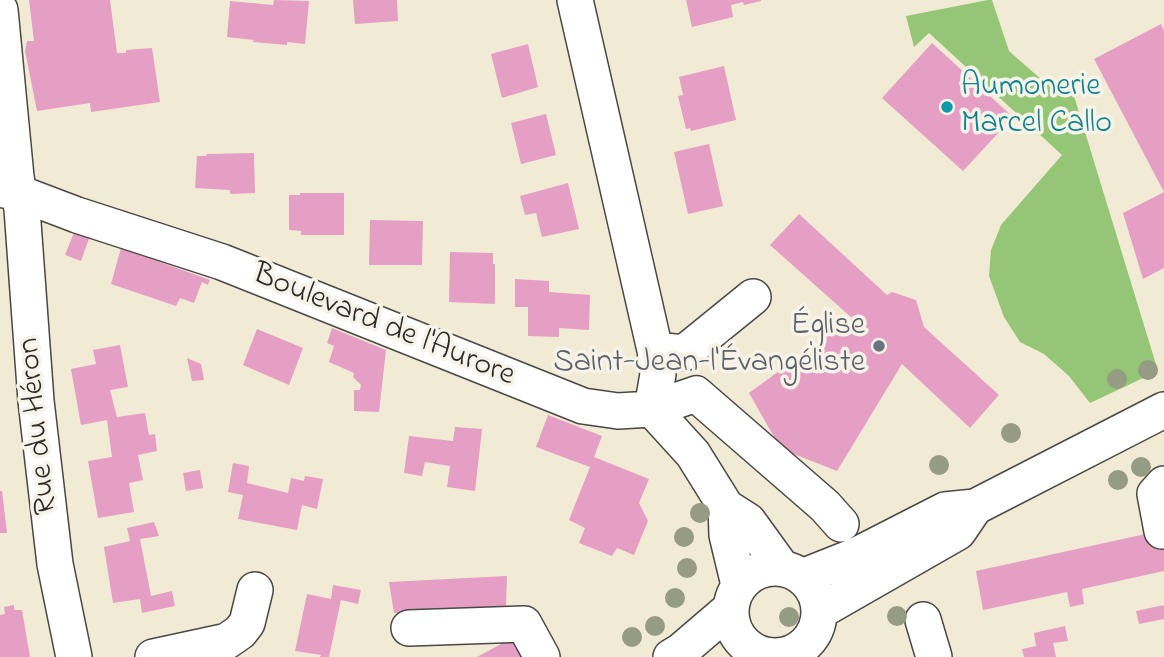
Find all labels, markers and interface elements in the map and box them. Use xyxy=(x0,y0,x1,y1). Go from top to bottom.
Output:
place label: Aumonerie Marcel Callo xyxy=(961,70,1112,145)
marker: Aumonerie Marcel Callo xyxy=(939,99,955,115)
street label: Boulevard de l'Aurore xyxy=(246,257,520,397)
place label: Église Saint-Jean-l'Évangéliste xyxy=(553,309,865,384)
street label: Rue du Héron xyxy=(12,336,68,516)
marker: Église Saint-Jean-l'Évangéliste xyxy=(871,338,887,354)

